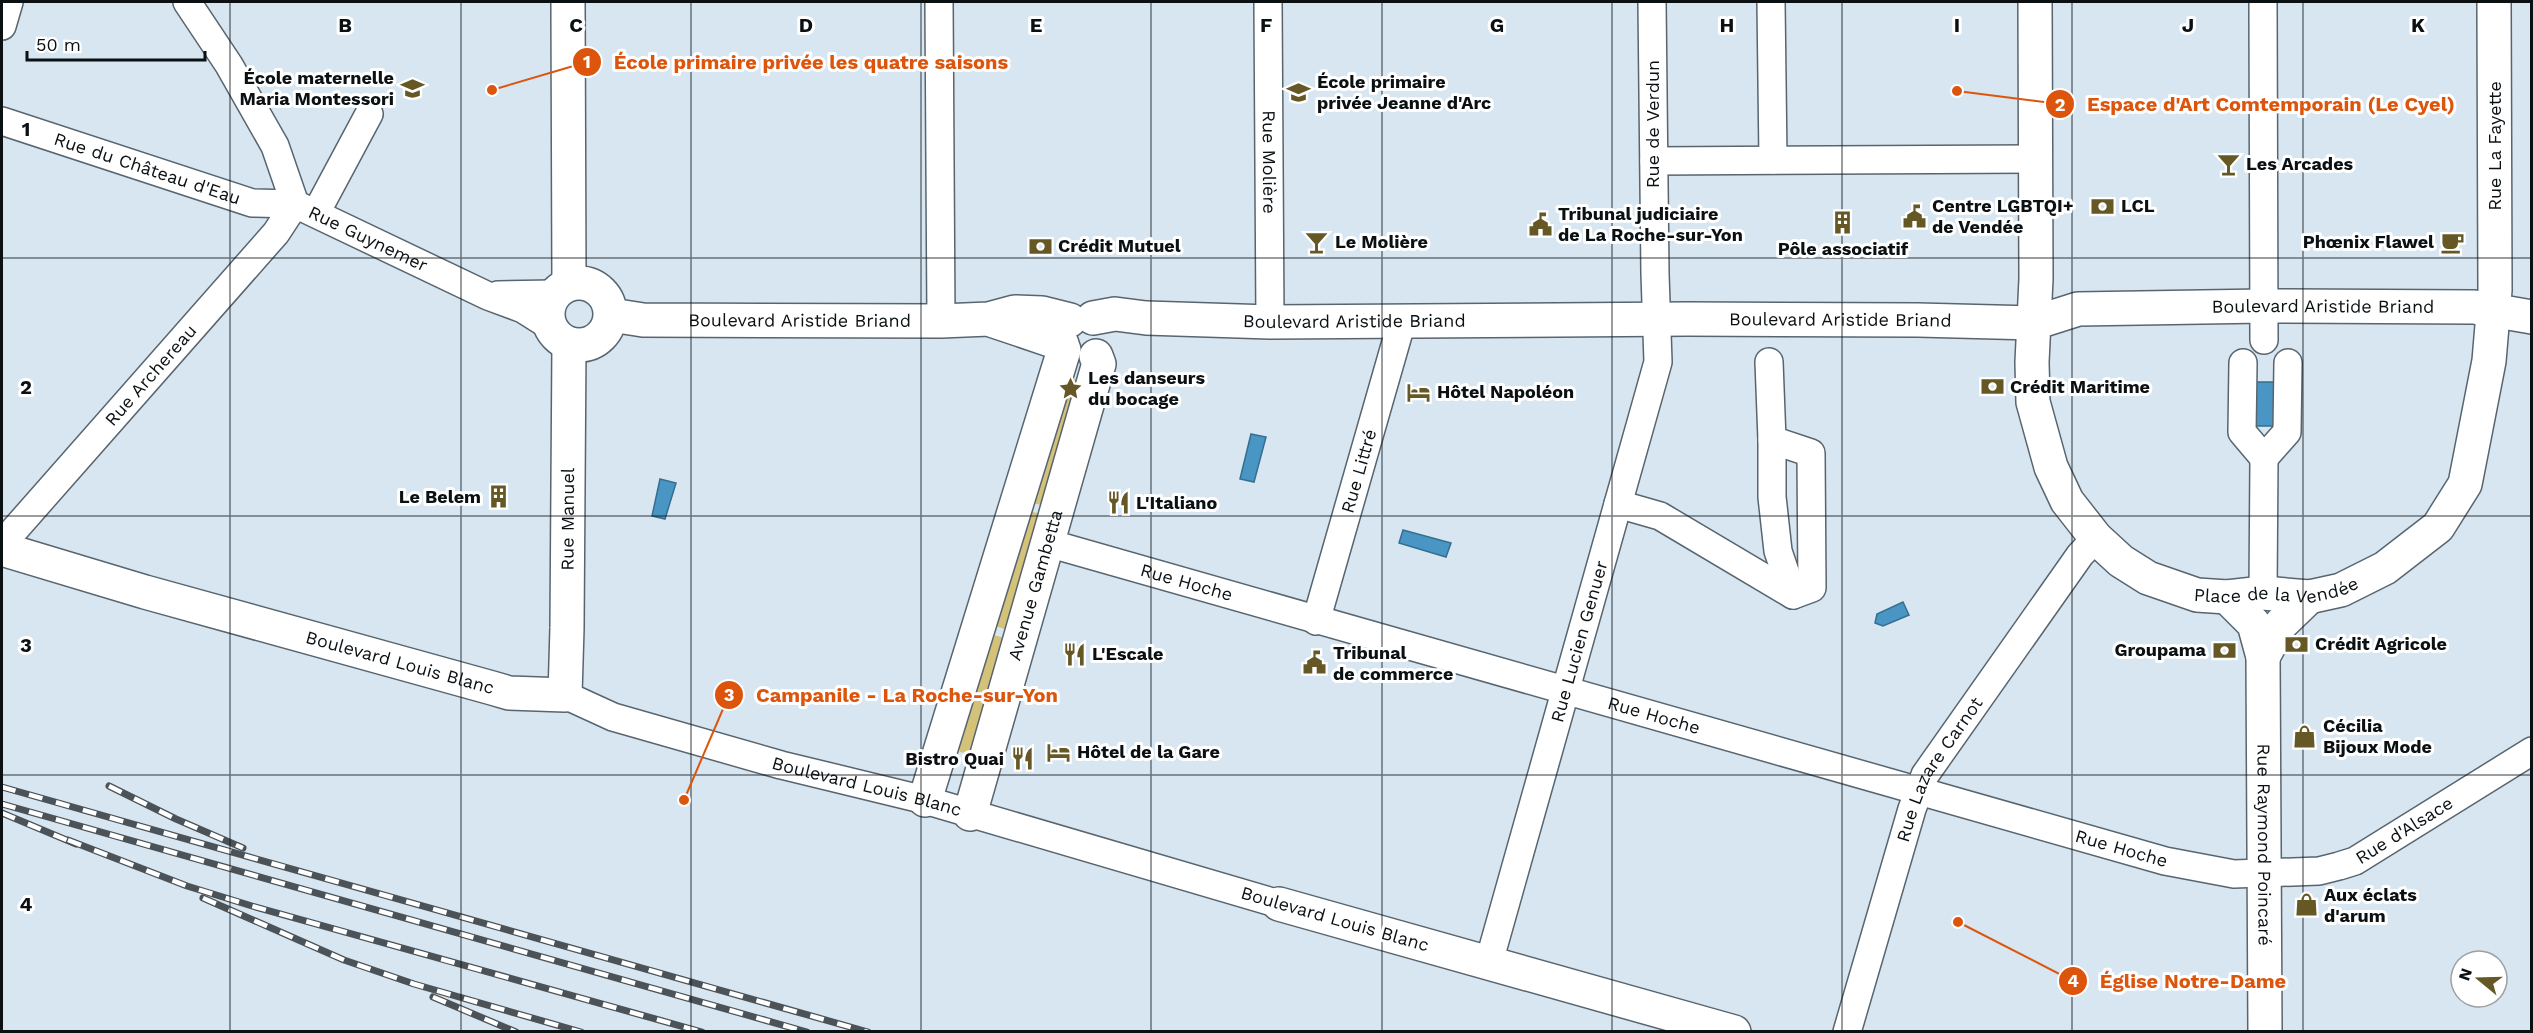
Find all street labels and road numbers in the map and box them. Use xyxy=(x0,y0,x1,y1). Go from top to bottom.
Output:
street label: Rue de Verdun xyxy=(1642,60,1663,188)
street label: Rue La Fayette xyxy=(2484,81,2505,211)
street label: Rue Molière xyxy=(1259,110,1280,214)
street label: Rue du Château d'Eau xyxy=(52,128,243,209)
street label: Rue Guynemer xyxy=(305,201,431,276)
street label: Boulevard Aristide Briand xyxy=(2212,295,2435,317)
street label: Boulevard Aristide Briand xyxy=(1729,308,1952,331)
street label: Boulevard Aristide Briand xyxy=(688,309,911,331)
street label: Boulevard Aristide Briand xyxy=(1243,310,1466,332)
street label: Rue Archereau xyxy=(100,320,201,430)
street label: Rue Littré xyxy=(1337,426,1381,515)
street label: Rue Manuel xyxy=(556,467,578,571)
street label: Avenue Gambetta xyxy=(1003,507,1066,663)
street label: Rue Lucien Genuer xyxy=(1546,558,1612,725)
street label: Rue Hoche xyxy=(1138,559,1235,605)
street label: Place de la Vendée xyxy=(2193,572,2362,607)
street label: Boulevard Louis Blanc xyxy=(304,626,497,698)
street label: Rue Hoche xyxy=(1606,692,1703,738)
street label: Rue Lazare Carnot xyxy=(1892,692,1987,844)
street label: Rue Raymond Poincaré xyxy=(2253,743,2276,946)
street label: Boulevard Louis Blanc xyxy=(770,752,964,820)
street label: Rue d'Alsace xyxy=(2351,792,2457,868)
street label: Rue Hoche xyxy=(2073,825,2170,871)
street label: Boulevard Louis Blanc xyxy=(1239,882,1432,955)

